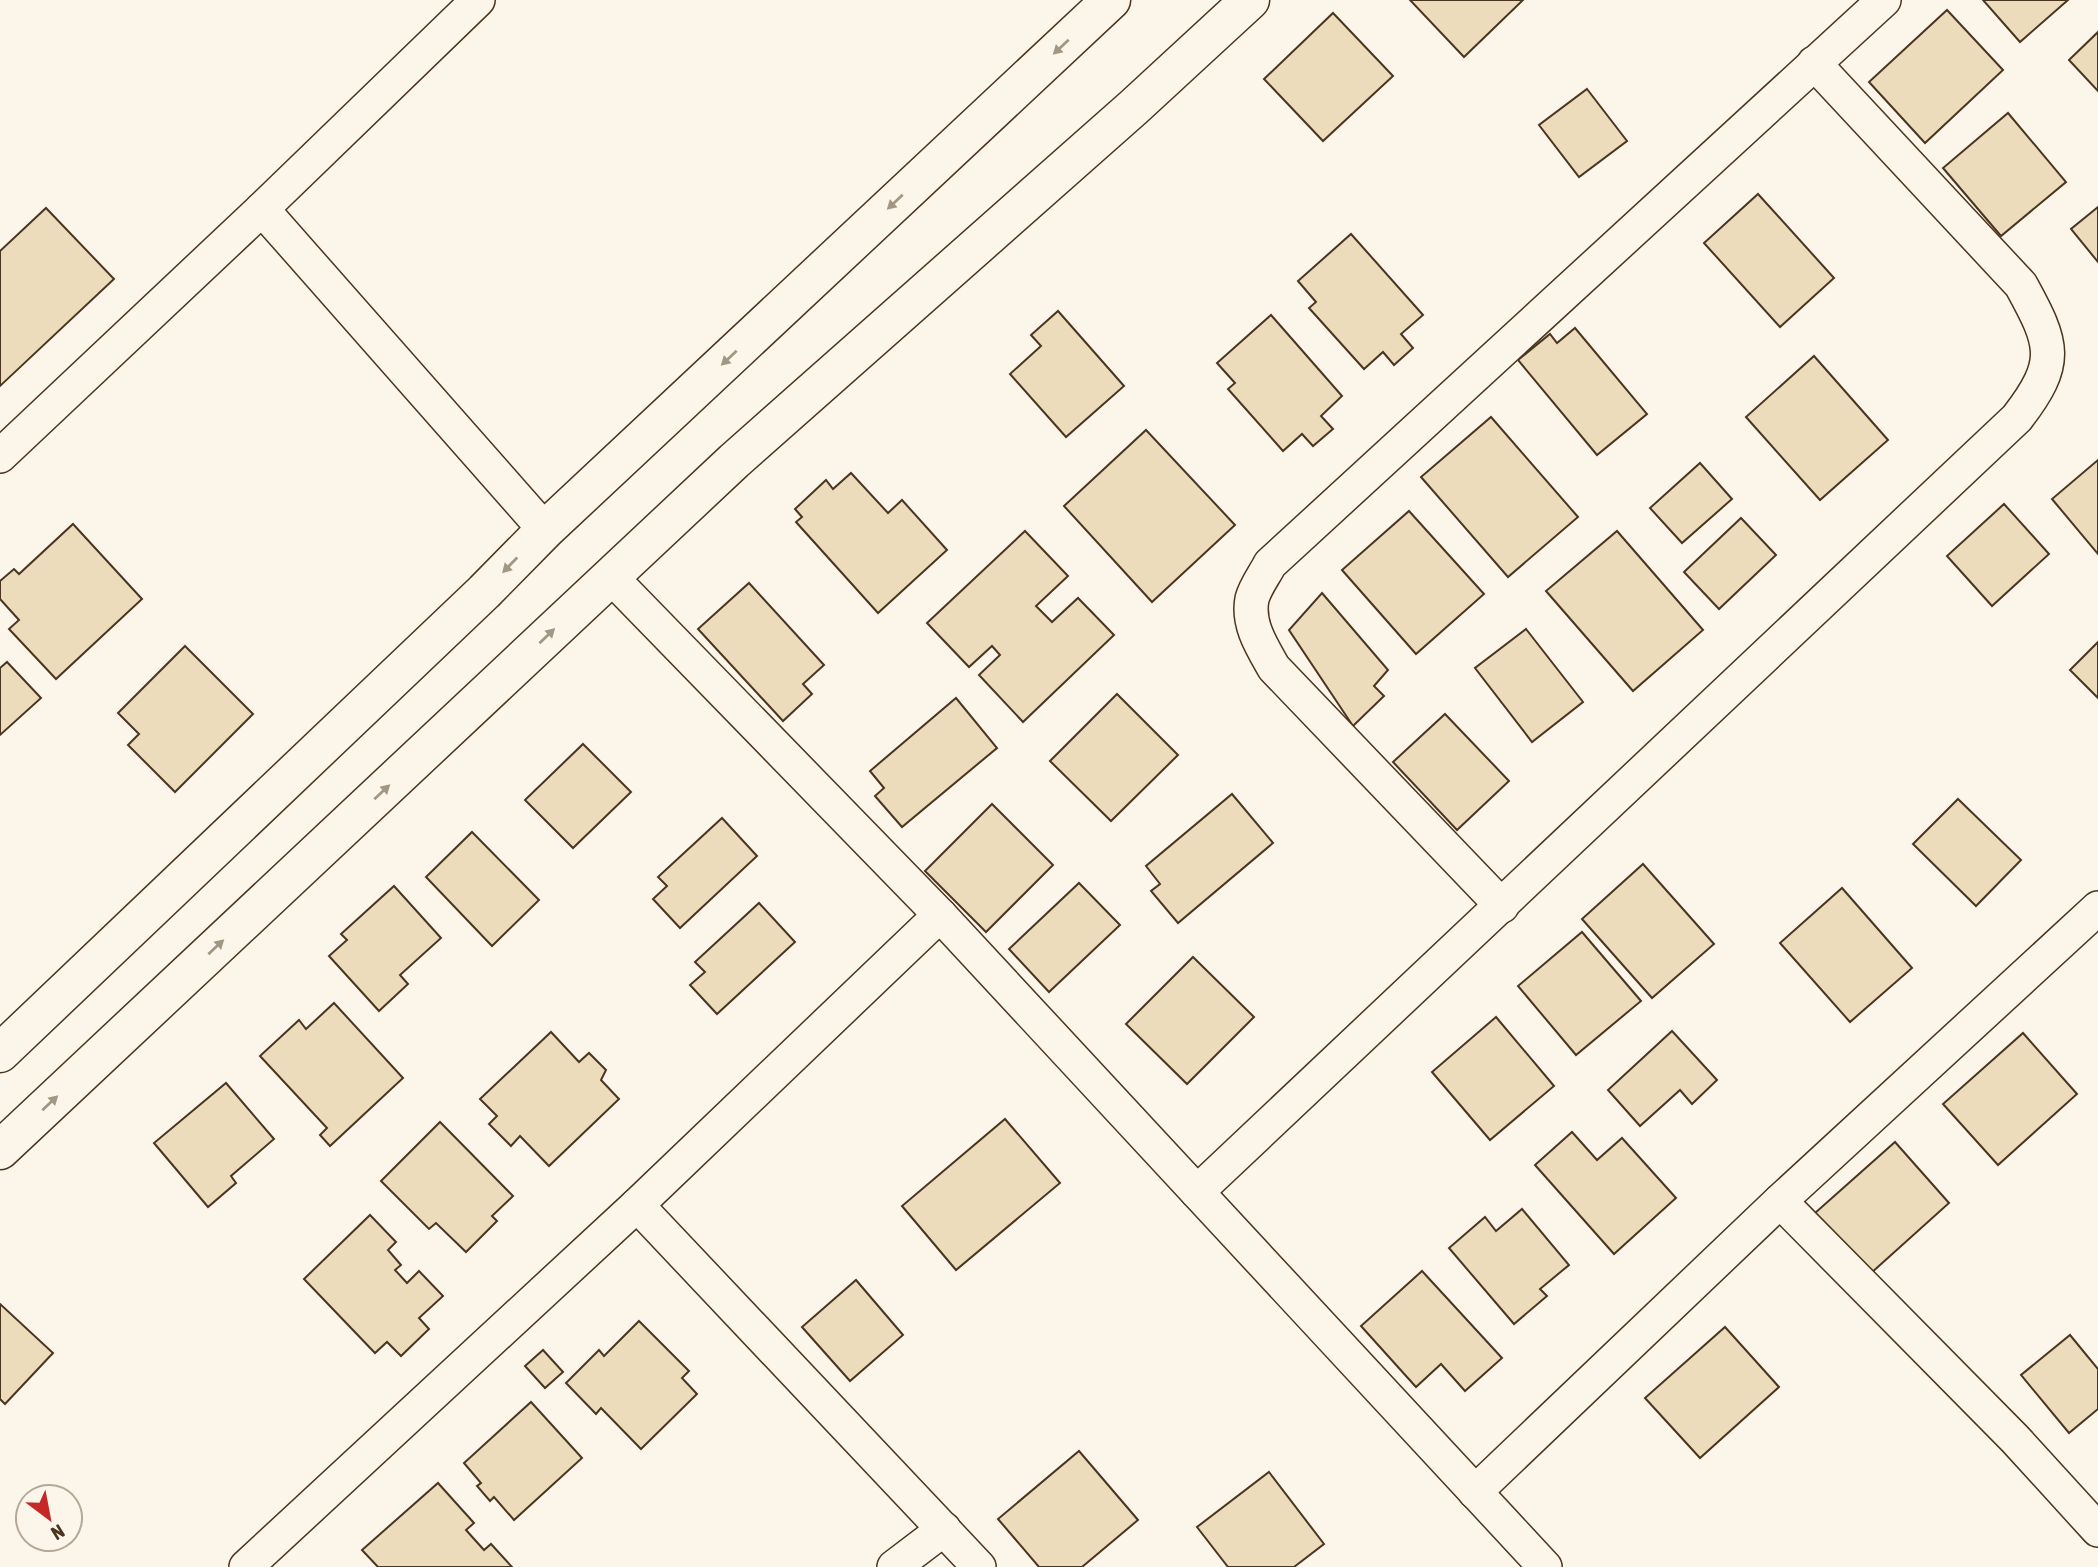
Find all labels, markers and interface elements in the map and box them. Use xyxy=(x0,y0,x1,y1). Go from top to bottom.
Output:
one-way arrow xyxy=(1053,38,1070,54)
one-way arrow xyxy=(886,194,904,210)
one-way arrow xyxy=(721,349,738,365)
one-way arrow xyxy=(503,556,519,573)
one-way arrow xyxy=(539,627,556,644)
one-way arrow xyxy=(373,784,390,800)
one-way arrow xyxy=(207,940,224,956)
one-way arrow xyxy=(41,1095,58,1111)
north arrow xyxy=(14,1483,84,1553)
text: N xyxy=(47,1520,69,1545)

